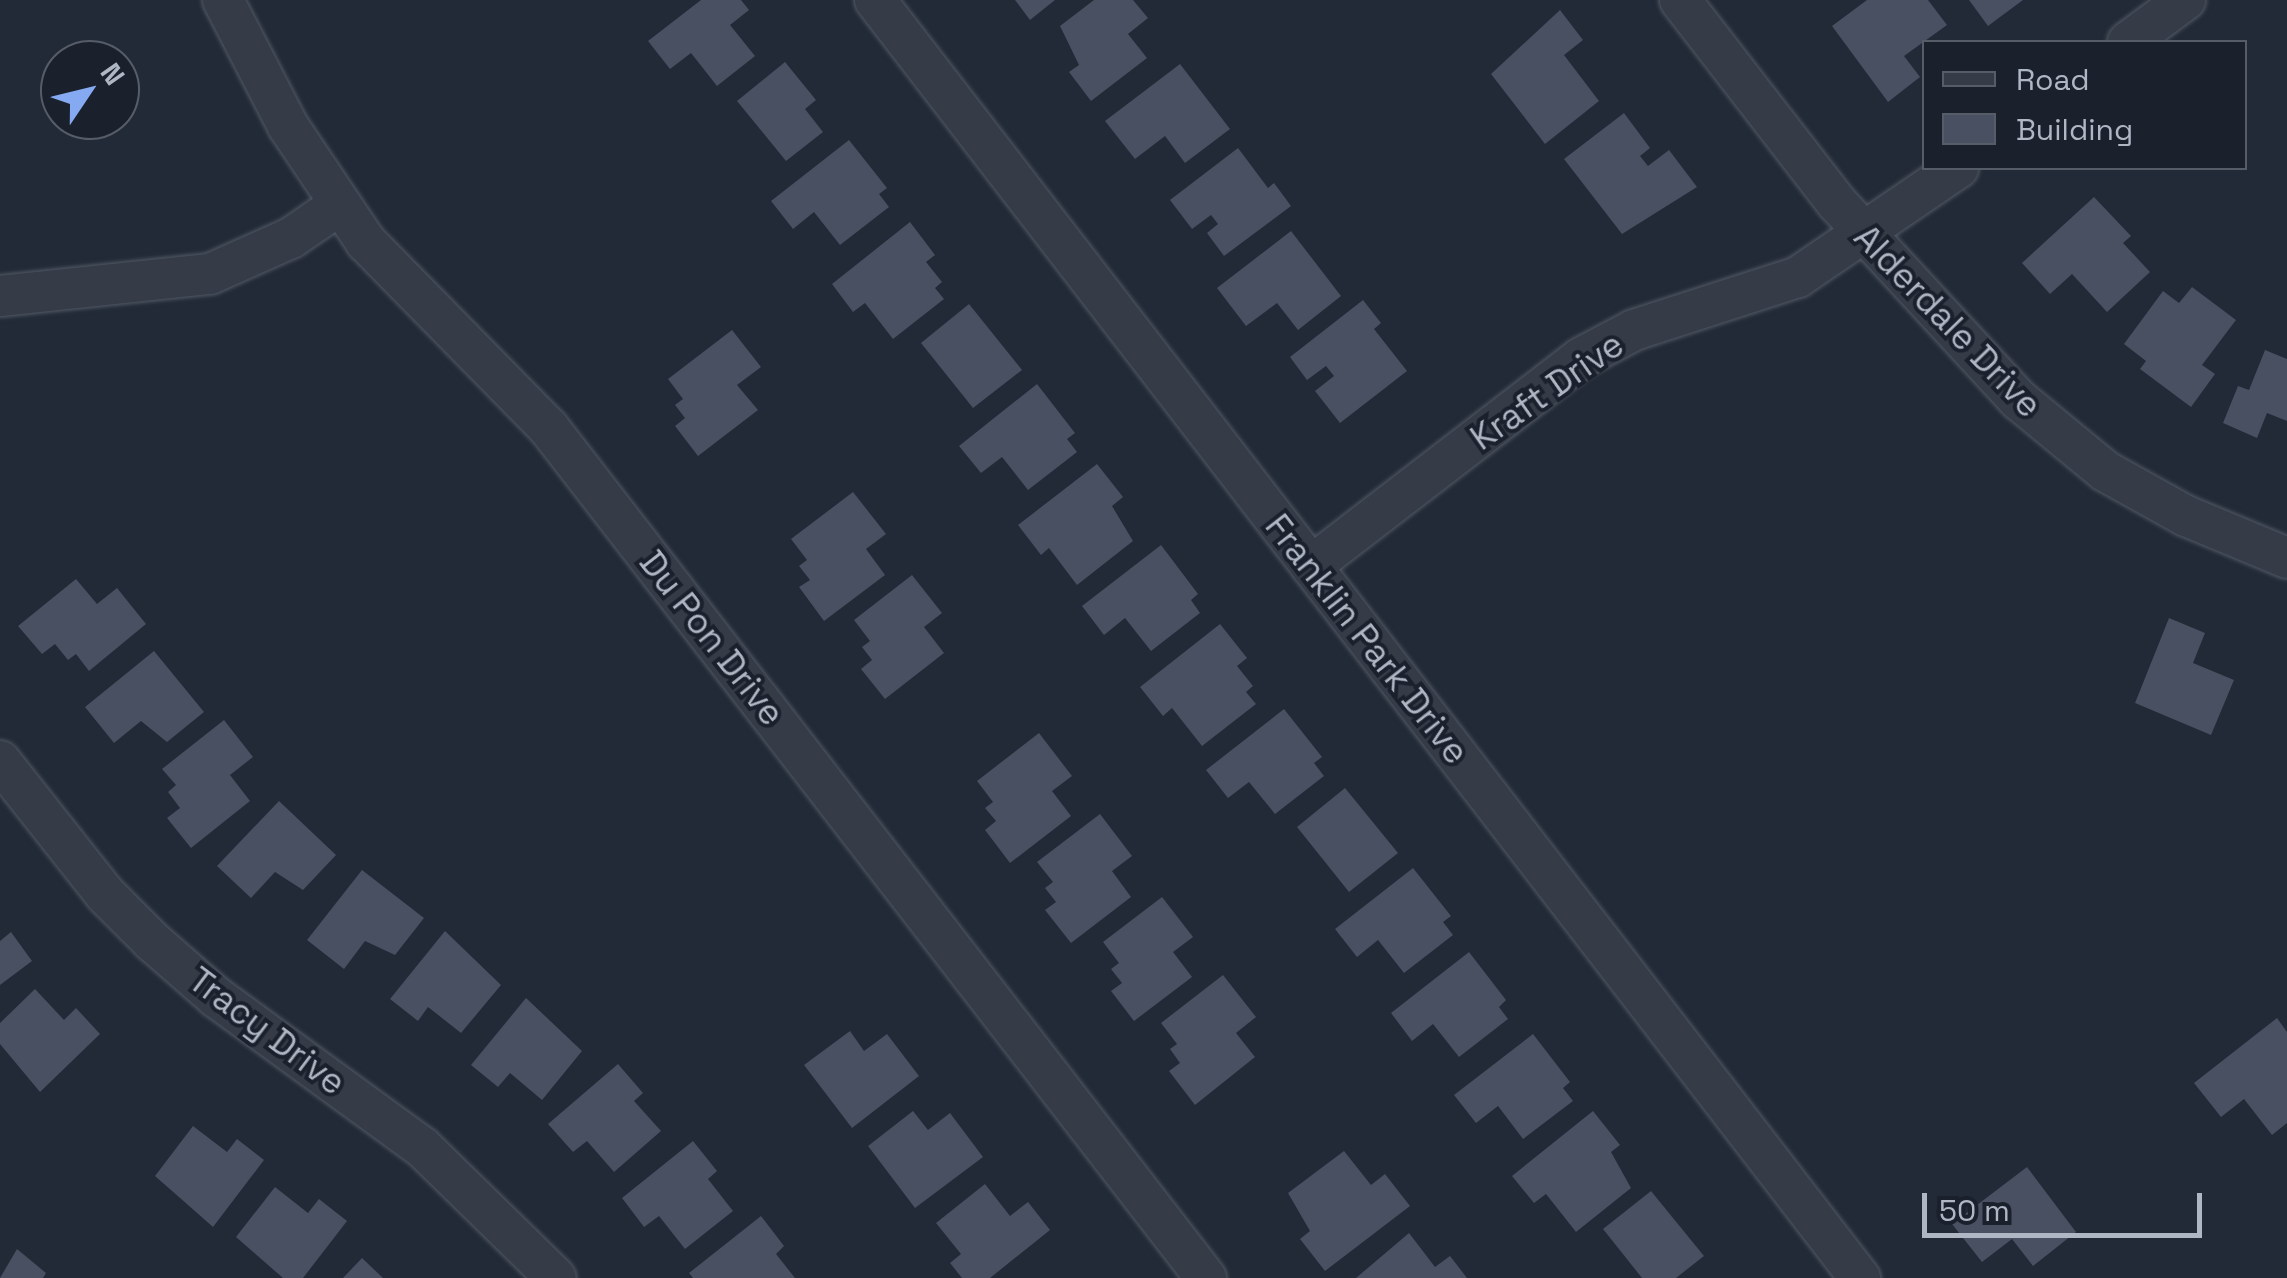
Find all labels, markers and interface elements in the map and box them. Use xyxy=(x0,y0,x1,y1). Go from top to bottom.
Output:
north arrow xyxy=(40,40,140,140)
legend xyxy=(1922,40,2247,170)
text: N xyxy=(93,56,133,92)
text: Road xyxy=(2016,60,2090,99)
text: Building xyxy=(2016,110,2133,149)
street label: Alderdale Drive xyxy=(1846,216,2050,426)
street label: Kraft Drive xyxy=(1463,323,1631,459)
street label: Franklin Park Drive xyxy=(1257,506,1477,772)
street label: Du Pon Drive xyxy=(631,542,793,734)
street label: Tracy Drive xyxy=(180,958,354,1104)
scale bar xyxy=(1927,1173,2207,1235)
text: 50 m xyxy=(1939,1191,2010,1230)

